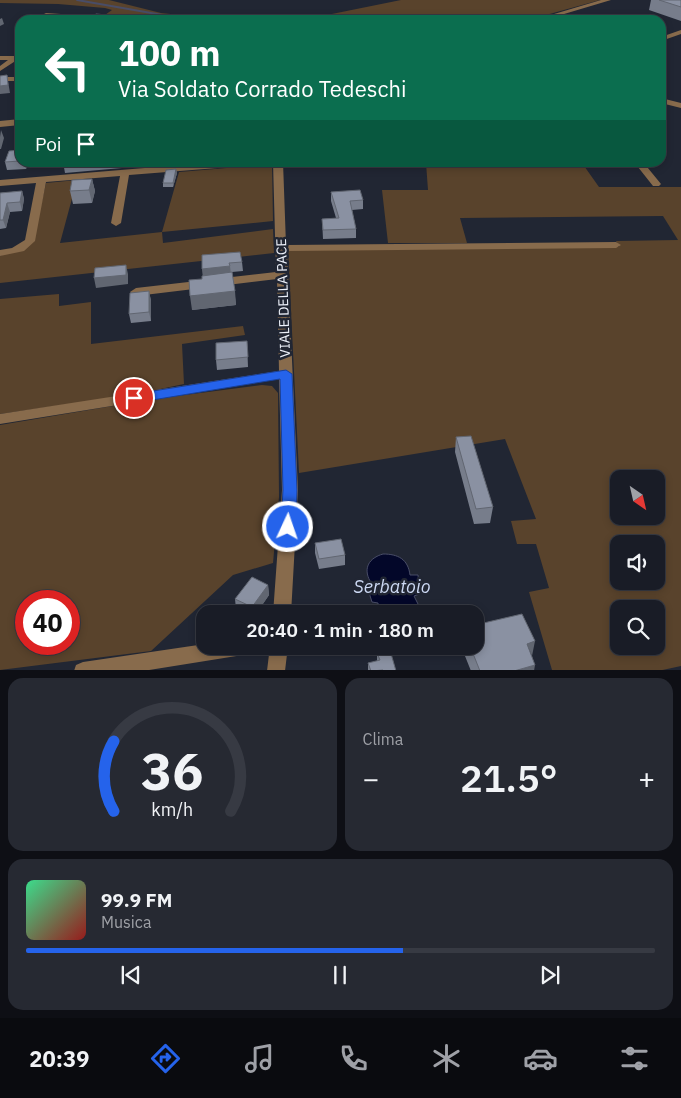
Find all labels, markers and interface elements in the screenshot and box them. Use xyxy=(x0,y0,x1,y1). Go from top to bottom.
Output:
text: 100 m xyxy=(118,30,221,76)
icon: left xyxy=(35,35,100,100)
text: Via Soldato Corrado Tedeschi xyxy=(118,74,407,103)
icon: arrive xyxy=(72,130,100,158)
text: Poi xyxy=(35,132,62,156)
street label: VIALE DELLA PACE xyxy=(272,238,294,358)
pin xyxy=(113,377,155,419)
icon: arrive xyxy=(120,384,148,412)
north arrow xyxy=(610,470,665,525)
map controls xyxy=(610,470,665,655)
position arrow xyxy=(261,500,313,552)
button: sound xyxy=(610,535,665,590)
water label: Serbatoio xyxy=(353,575,431,598)
speed limit sign: 40 xyxy=(15,590,80,655)
button: search xyxy=(610,600,665,655)
text: 20:40 · 1 min · 180 m xyxy=(246,618,434,642)
text: Clima xyxy=(363,729,403,749)
text: 36 xyxy=(141,737,203,804)
text: 21.5° xyxy=(460,753,558,802)
text: − xyxy=(363,760,379,797)
text: + xyxy=(638,760,655,797)
text: km/h xyxy=(151,798,193,821)
text: 99.9 FM xyxy=(101,888,172,912)
text: Musica xyxy=(101,912,151,932)
icon: previous xyxy=(117,961,145,989)
icon: pause xyxy=(326,961,354,989)
icon: next xyxy=(536,961,564,989)
icon: directions xyxy=(148,1041,183,1076)
icon: music xyxy=(242,1041,277,1076)
icon: phone xyxy=(336,1041,371,1076)
icon: climate xyxy=(429,1041,464,1076)
icon: car xyxy=(523,1041,558,1076)
icon: filters xyxy=(617,1041,652,1076)
text: 20:39 xyxy=(29,1044,89,1073)

